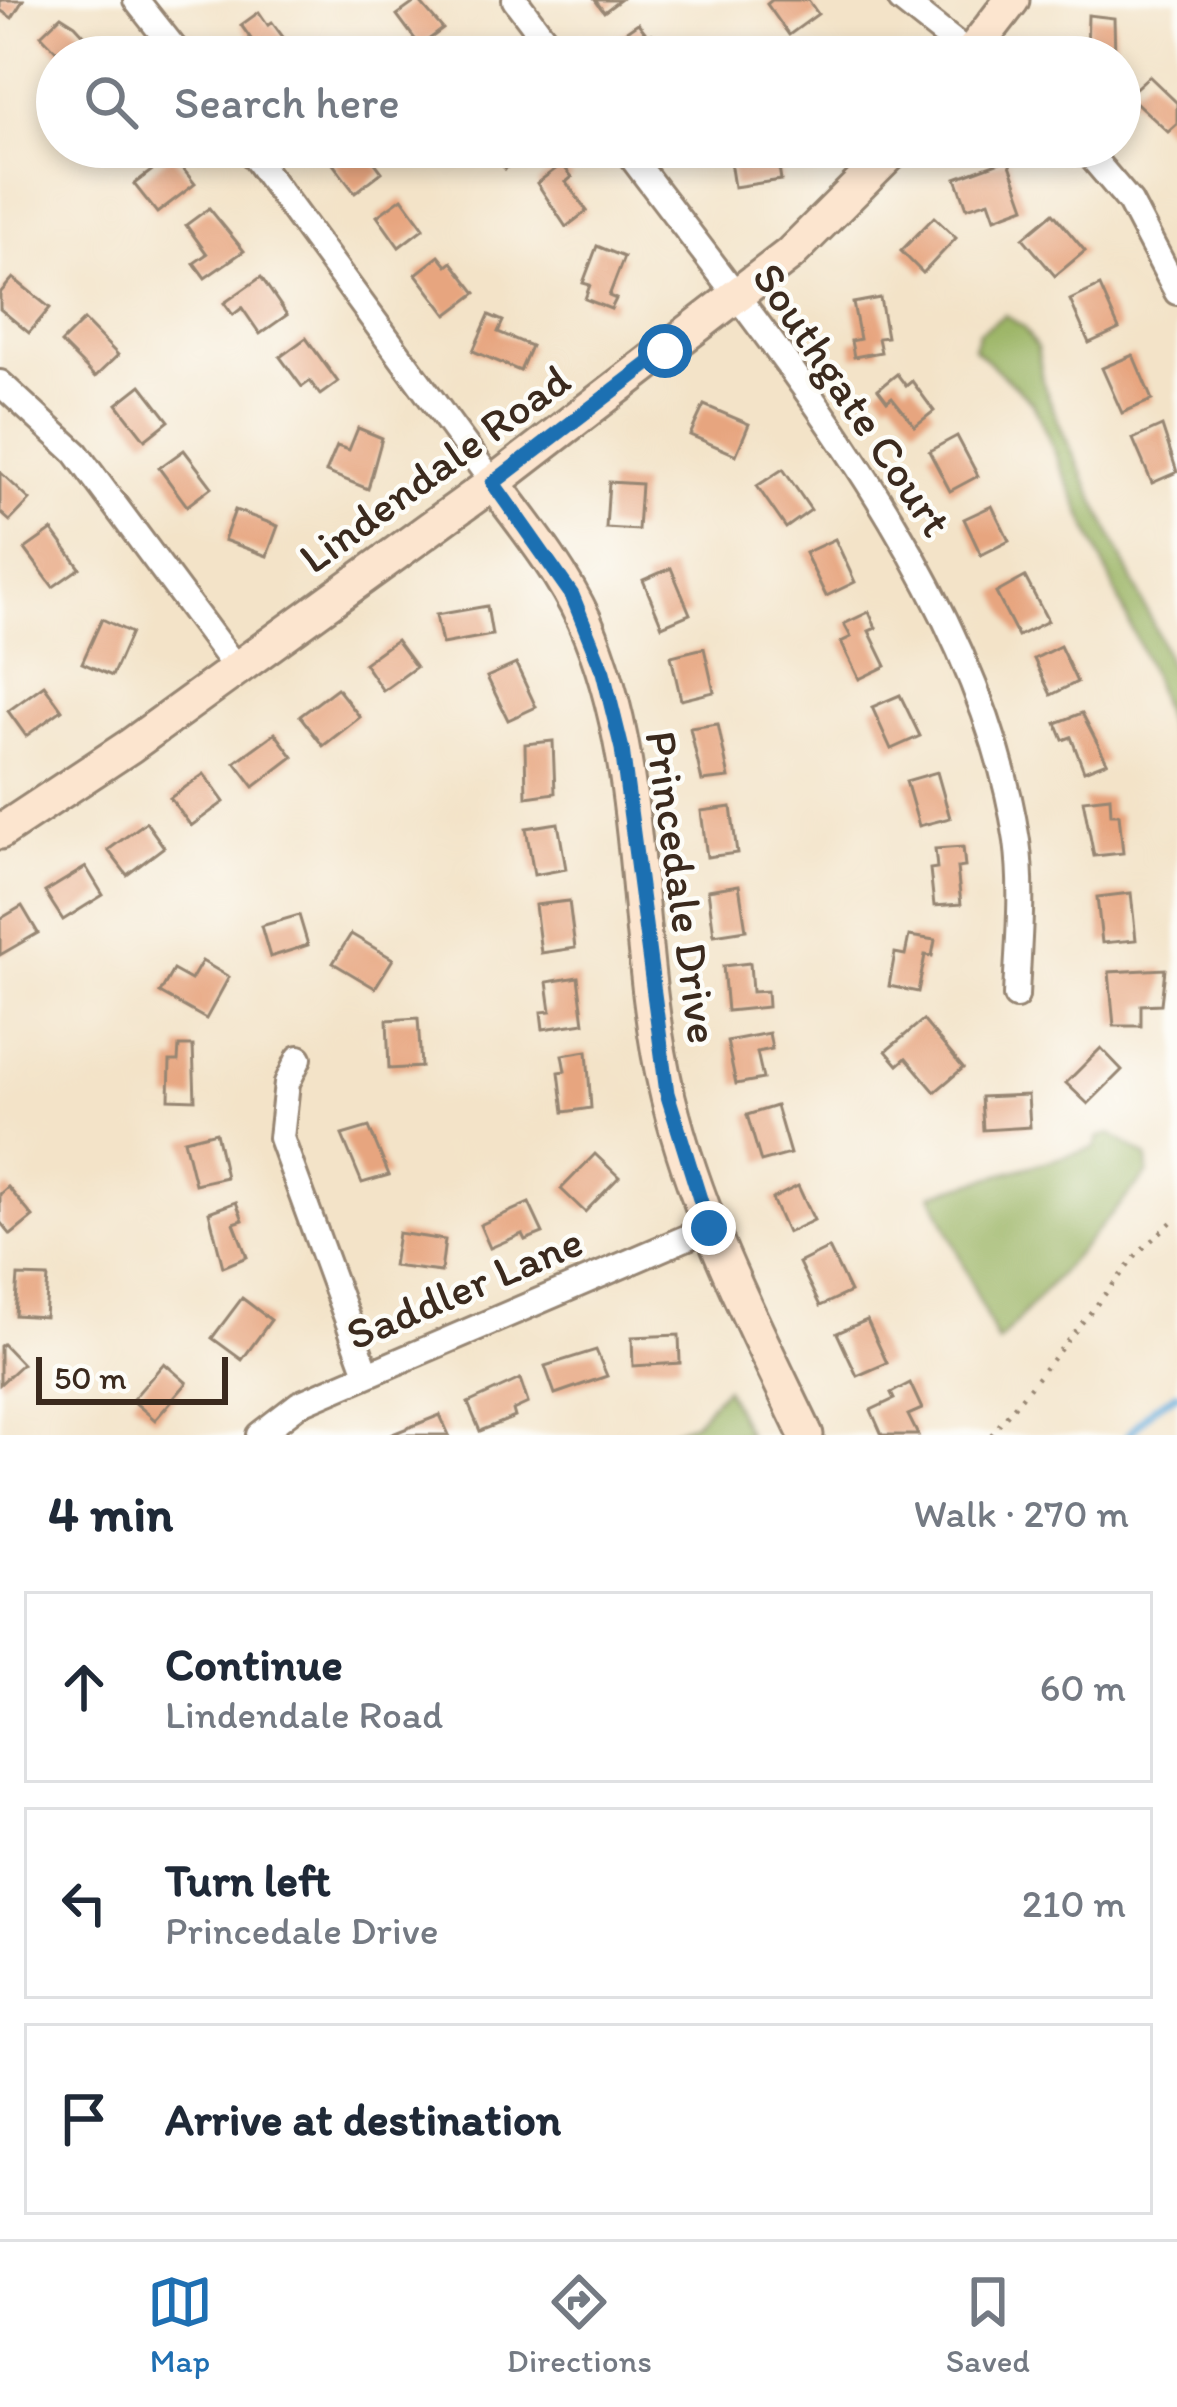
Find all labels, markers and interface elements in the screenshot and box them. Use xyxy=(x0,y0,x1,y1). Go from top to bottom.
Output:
search box xyxy=(36,36,1141,168)
icon: search xyxy=(78,69,144,135)
text: Search here xyxy=(174,75,400,129)
street label: Southgate Court xyxy=(742,252,964,546)
route start xyxy=(638,324,692,378)
street label: Lindendale Road xyxy=(288,352,580,584)
street label: Princedale Drive xyxy=(634,727,732,1047)
route end xyxy=(682,1201,736,1255)
street label: Saddler Lane xyxy=(338,1213,590,1361)
scale bar xyxy=(36,1351,228,1404)
text: 50 m xyxy=(54,1358,127,1397)
text: 4 min xyxy=(48,1483,173,1544)
text: Walk · 270 m xyxy=(913,1490,1129,1537)
text: Continue xyxy=(165,1637,343,1691)
icon: ahead xyxy=(51,1654,117,1720)
text: 60 m xyxy=(1040,1664,1126,1711)
text: Lindendale Road xyxy=(165,1691,443,1738)
text: Turn left xyxy=(165,1853,331,1907)
icon: left xyxy=(51,1870,117,1936)
text: 210 m xyxy=(1022,1880,1126,1927)
text: Princedale Drive xyxy=(165,1907,439,1954)
icon: arrive xyxy=(51,2086,117,2152)
text: Arrive at destination xyxy=(165,2092,561,2146)
tab: Map xyxy=(147,2269,213,2380)
tab: Directions xyxy=(507,2269,652,2380)
tab: Saved xyxy=(946,2269,1030,2380)

